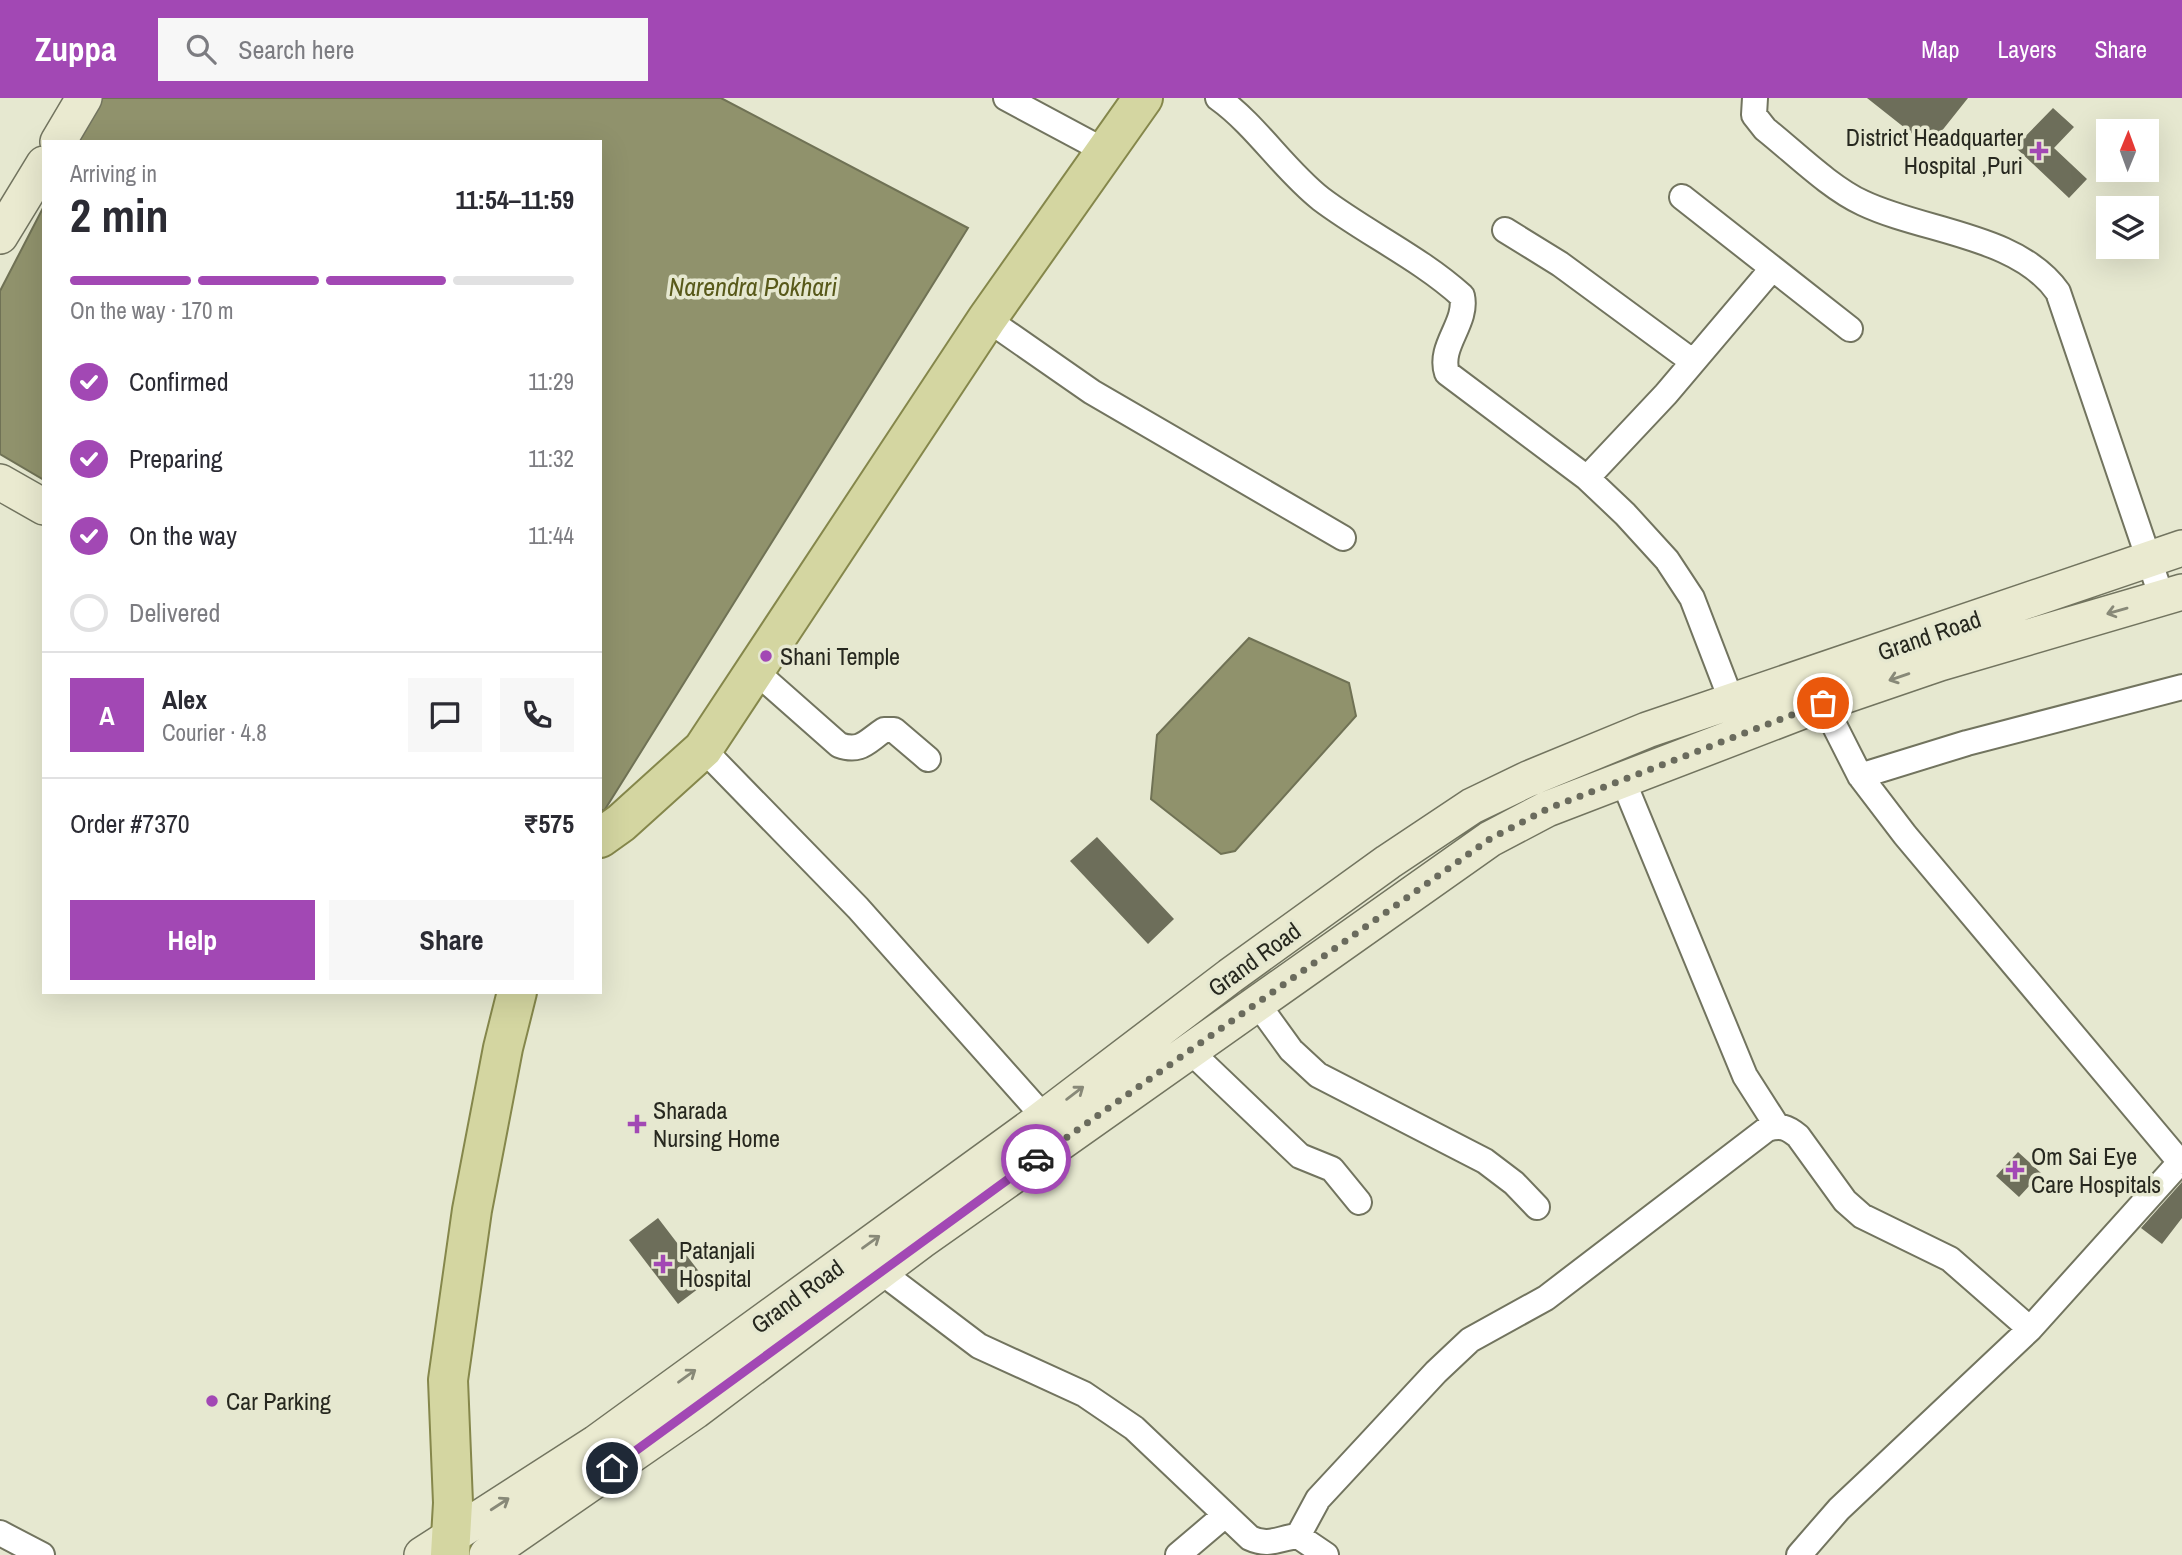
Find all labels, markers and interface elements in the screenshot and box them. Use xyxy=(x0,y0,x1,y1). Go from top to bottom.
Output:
search box xyxy=(158,18,648,81)
text: Zuppa xyxy=(35,27,116,71)
icon: search xyxy=(182,30,220,68)
text: Search here xyxy=(238,32,354,67)
text: Map xyxy=(1921,33,1959,65)
text: Layers xyxy=(1997,33,2056,65)
text: Share xyxy=(2094,33,2147,65)
north arrow xyxy=(2096,119,2160,182)
map controls xyxy=(2096,119,2159,259)
place label: District Headquarter Hospital ,Puri xyxy=(1846,121,2023,181)
marker: District Headquarter Hospital ,Puri xyxy=(2029,141,2049,161)
text: Arriving in xyxy=(70,158,157,189)
text: 11:54–11:59 xyxy=(455,182,574,217)
text: 2 min xyxy=(70,184,169,246)
button: layers xyxy=(2096,196,2159,259)
water label: Narendra Pokhari xyxy=(669,269,837,304)
text: On the way · 170 m xyxy=(70,295,234,326)
icon: check xyxy=(70,363,108,401)
text: Confirmed xyxy=(129,364,229,399)
text: 11:29 xyxy=(528,366,574,397)
icon: check xyxy=(70,440,108,478)
text: Preparing xyxy=(129,441,223,476)
text: 11:32 xyxy=(528,443,574,474)
icon: check xyxy=(70,517,108,555)
text: On the way xyxy=(129,518,237,553)
text: 11:44 xyxy=(528,520,574,551)
text: Delivered xyxy=(129,595,220,630)
street label: Grand Road xyxy=(1873,602,1985,668)
one-way arrow xyxy=(2106,606,2128,619)
place label: Shani Temple xyxy=(780,640,900,672)
marker: Shani Temple xyxy=(758,648,774,664)
one-way arrow xyxy=(1888,672,1910,684)
pin xyxy=(1793,673,1853,733)
button: chat xyxy=(408,678,482,752)
button: phone xyxy=(500,678,574,752)
text: Alex xyxy=(162,682,207,717)
icon: bag xyxy=(1804,684,1842,722)
text: A xyxy=(99,698,115,733)
text: Courier · 4.8 xyxy=(162,717,267,748)
text: Order #7370 xyxy=(70,806,190,841)
text: ₹575 xyxy=(523,806,574,841)
button: Help xyxy=(70,900,315,980)
button: Share xyxy=(329,900,574,980)
street label: Grand Road xyxy=(1201,915,1307,1003)
one-way arrow xyxy=(1065,1086,1084,1101)
place label: Sharada Nursing Home xyxy=(653,1094,780,1154)
marker: Sharada Nursing Home xyxy=(627,1114,647,1134)
courier xyxy=(1001,1124,1071,1194)
icon: car xyxy=(1017,1140,1055,1178)
place label: Om Sai Eye Care Hospitals xyxy=(2031,1140,2161,1200)
marker: Om Sai Eye Care Hospitals xyxy=(2005,1160,2025,1180)
place label: Patanjali Hospital xyxy=(679,1234,756,1294)
one-way arrow xyxy=(862,1235,881,1250)
street label: Grand Road xyxy=(744,1252,850,1340)
marker: Patanjali Hospital xyxy=(653,1254,673,1274)
one-way arrow xyxy=(677,1369,696,1383)
place label: Car Parking xyxy=(226,1385,331,1417)
marker: Car Parking xyxy=(204,1393,220,1409)
pin xyxy=(582,1438,642,1498)
icon: home xyxy=(593,1449,631,1487)
one-way arrow xyxy=(489,1497,509,1511)

